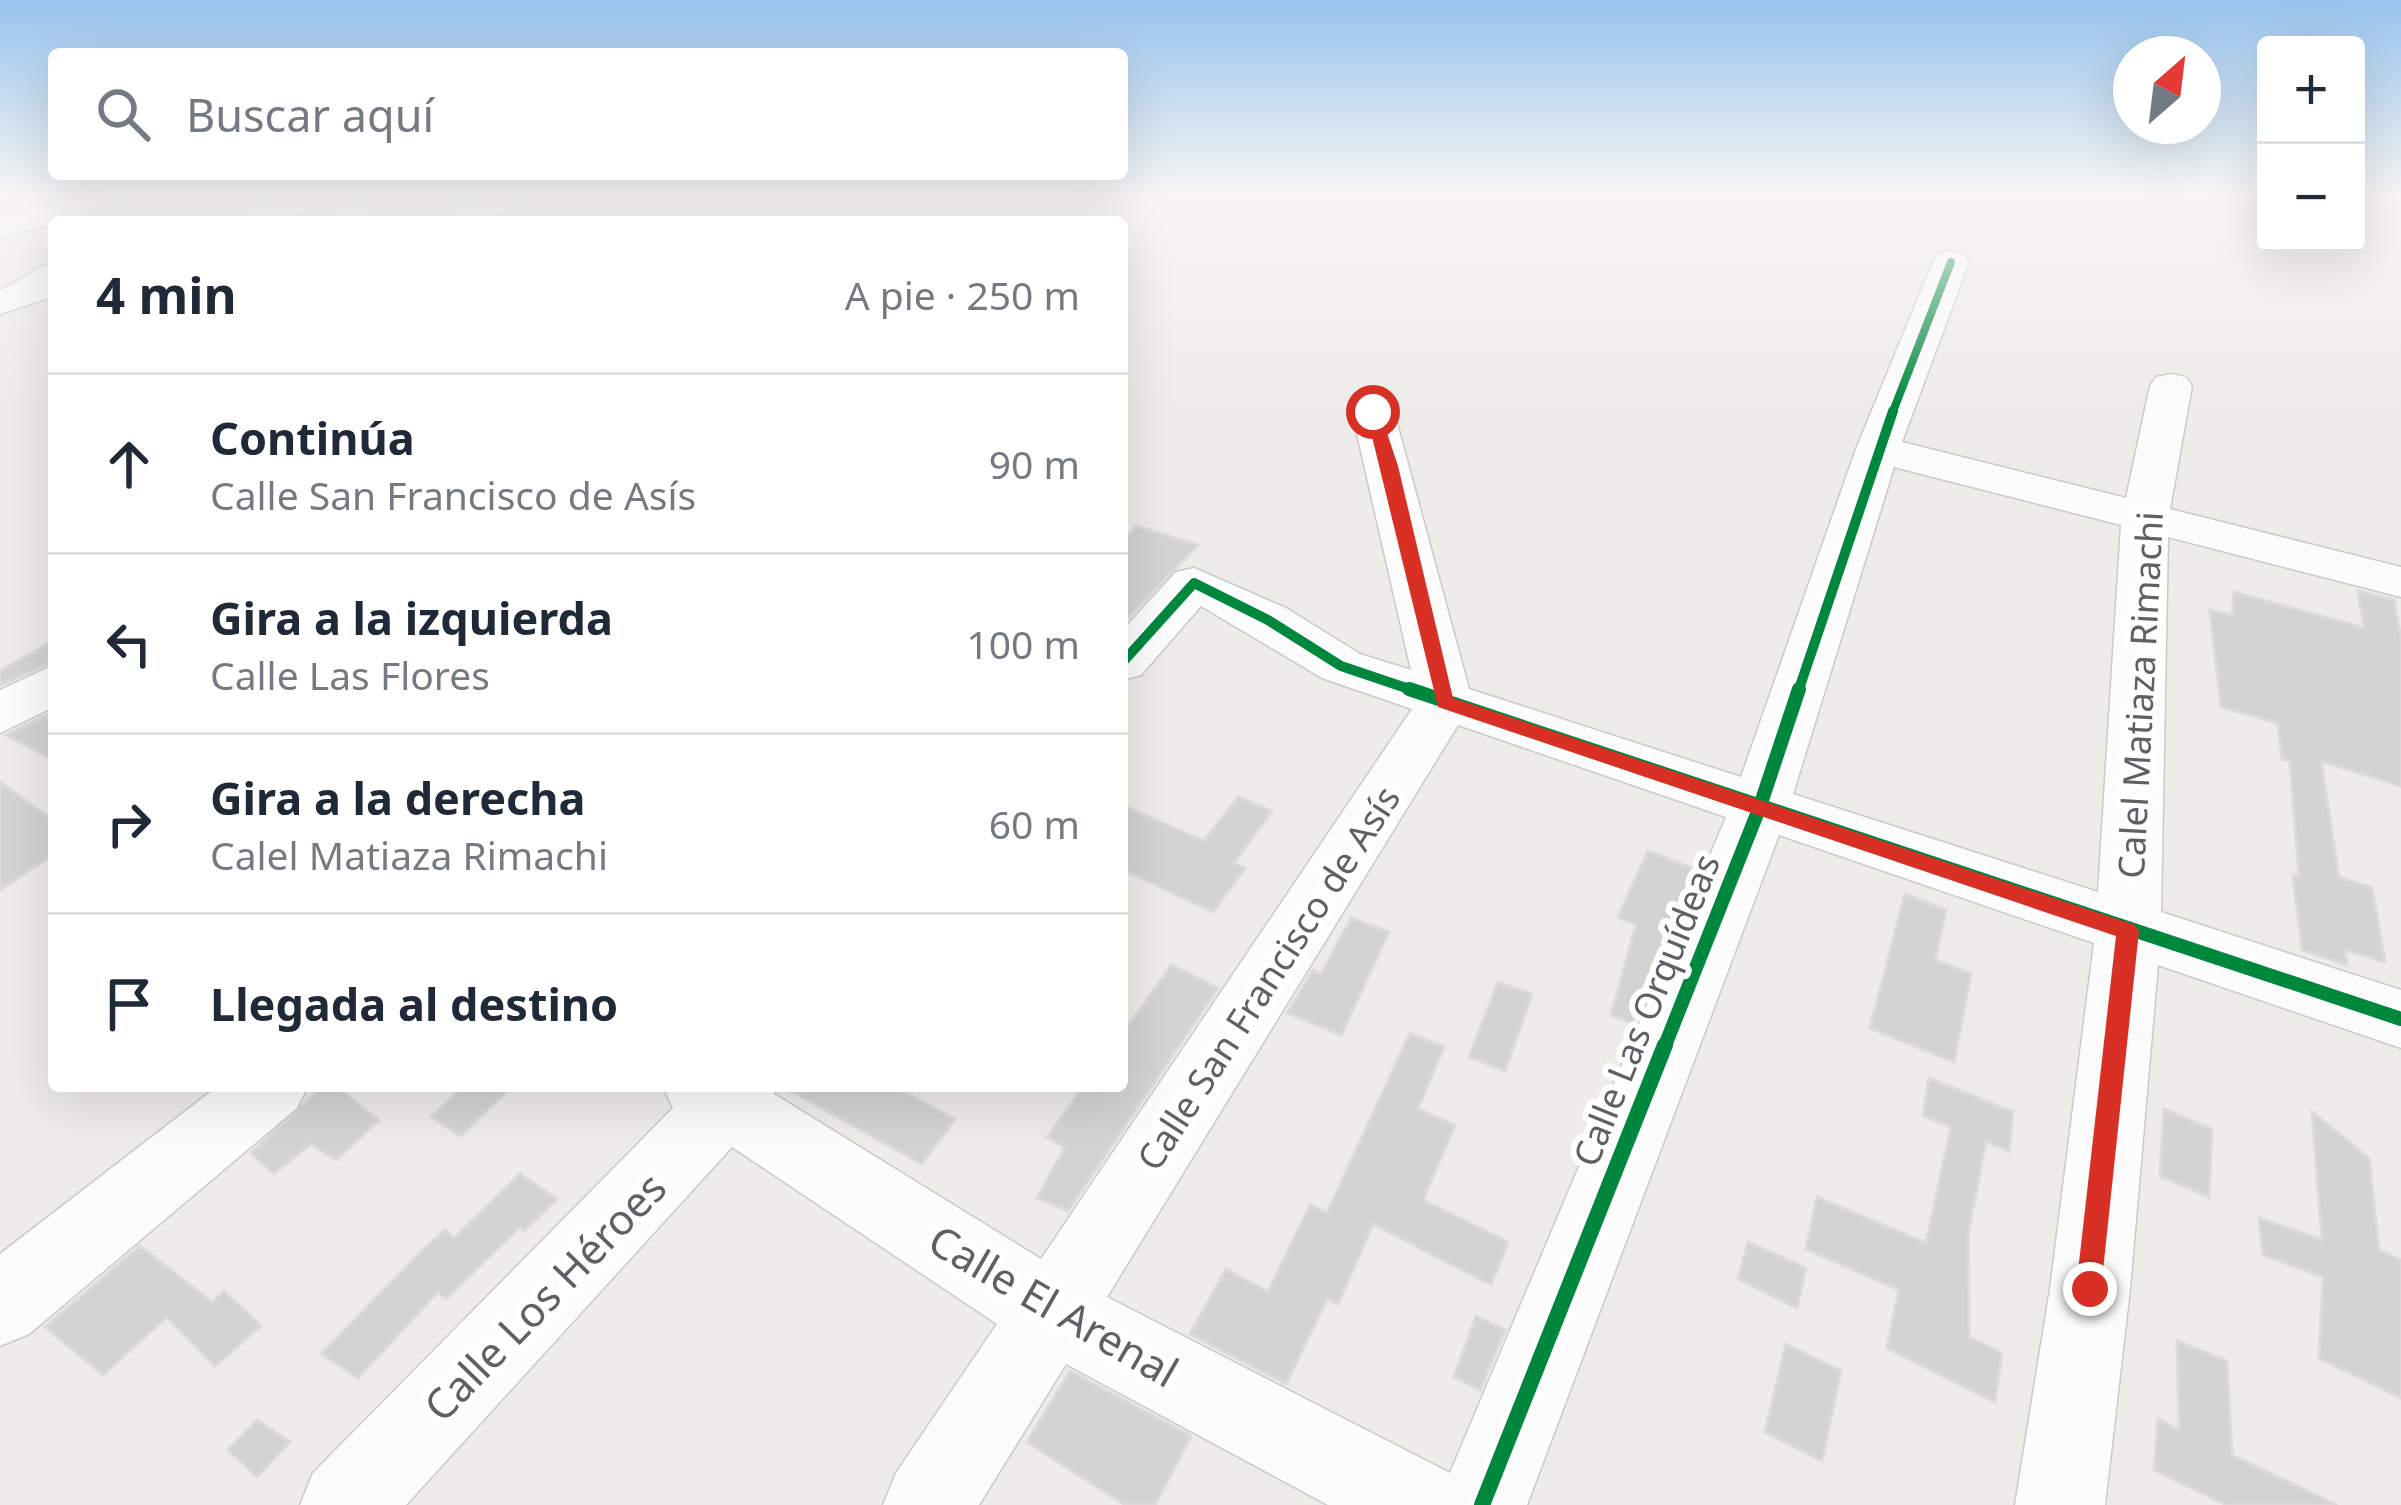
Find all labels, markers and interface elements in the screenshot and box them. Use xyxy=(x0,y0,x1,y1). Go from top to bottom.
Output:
north arrow xyxy=(2113,36,2221,144)
map controls xyxy=(2257,36,2365,252)
button: + xyxy=(2257,36,2365,144)
search box xyxy=(48,48,1128,180)
icon: search xyxy=(90,81,156,147)
text: Buscar aquí xyxy=(186,84,434,145)
button: − xyxy=(2257,144,2365,252)
text: 4 min xyxy=(96,259,237,329)
text: A pie · 250 m xyxy=(845,268,1080,321)
route start xyxy=(1346,385,1400,439)
text: Continúa xyxy=(210,407,415,468)
icon: ahead xyxy=(96,431,162,497)
text: 90 m xyxy=(989,437,1080,490)
text: Calle San Francisco de Asís xyxy=(210,468,696,521)
street label: Calel Matiaza Rimachi xyxy=(2106,510,2174,880)
text: Gira a la izquierda xyxy=(210,587,613,648)
icon: left xyxy=(96,611,162,677)
text: 100 m xyxy=(966,617,1080,670)
text: Calle Las Flores xyxy=(210,648,490,701)
text: Gira a la derecha xyxy=(210,767,585,828)
street label: Calle San Francisco de Asís xyxy=(1125,776,1411,1180)
icon: right xyxy=(96,791,162,857)
text: 60 m xyxy=(989,797,1080,850)
text: Calel Matiaza Rimachi xyxy=(210,828,608,881)
street label: Calle Las Orquídeas xyxy=(1561,847,1731,1173)
icon: arrive xyxy=(96,971,162,1037)
text: Llegada al destino xyxy=(210,973,618,1034)
street label: Calle Los Héroes xyxy=(410,1159,678,1433)
street label: Calle El Arenal xyxy=(919,1211,1189,1399)
route end xyxy=(2063,1262,2117,1316)

